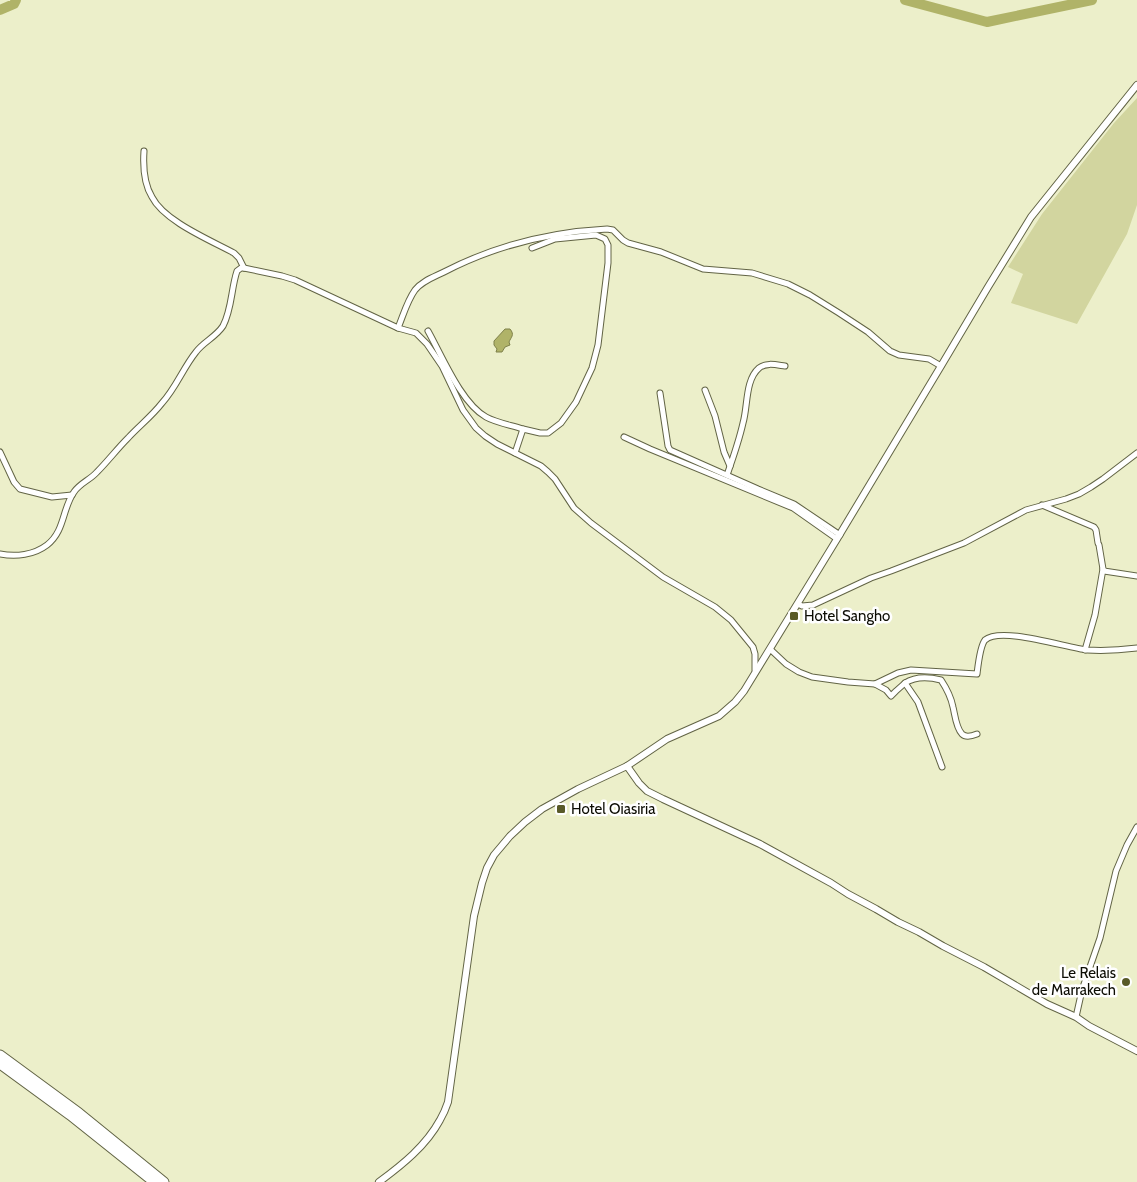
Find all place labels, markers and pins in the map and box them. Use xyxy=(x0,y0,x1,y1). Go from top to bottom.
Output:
place label: Hotel Sangho xyxy=(804,607,890,625)
marker: Hotel Sangho xyxy=(788,610,800,622)
place label: Hotel Oiasiria xyxy=(571,800,656,818)
marker: Hotel Oiasiria xyxy=(555,803,567,815)
place label: Le Relais de Marrakech xyxy=(1032,964,1116,999)
marker: Le Relais de Marrakech xyxy=(1120,976,1132,988)

